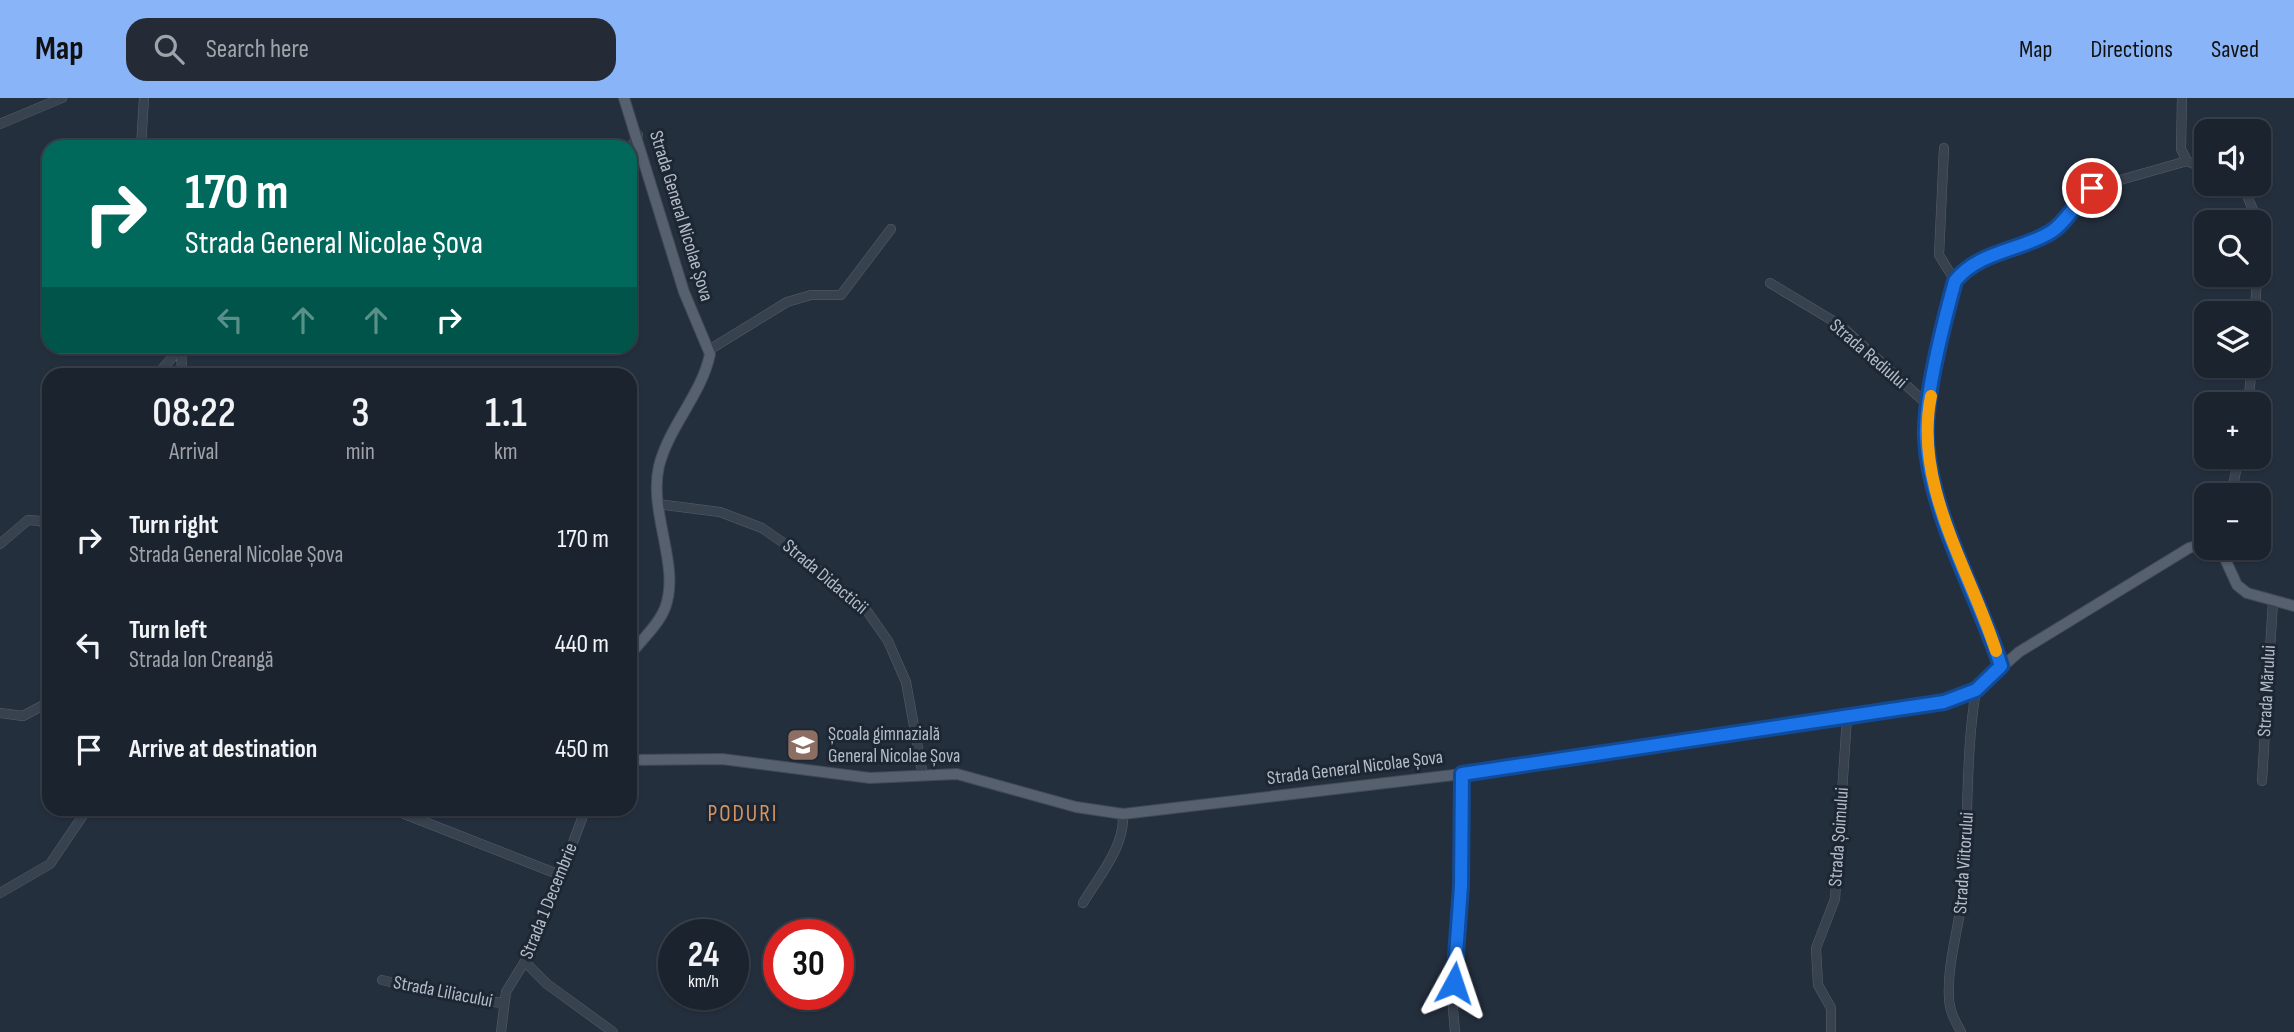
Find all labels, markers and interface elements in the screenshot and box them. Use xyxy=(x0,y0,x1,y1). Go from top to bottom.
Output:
search box xyxy=(126,18,616,81)
text: Map xyxy=(35,29,84,69)
icon: search xyxy=(150,30,188,68)
text: Search here xyxy=(206,34,309,65)
text: Map xyxy=(2019,35,2052,64)
text: Directions xyxy=(2090,35,2173,64)
text: Saved xyxy=(2211,35,2259,64)
map controls xyxy=(2194,119,2271,560)
button: sound xyxy=(2194,119,2271,196)
street label: Strada General Nicolae Șova xyxy=(644,128,718,304)
pin xyxy=(2062,158,2122,218)
text: 170 m xyxy=(185,164,289,223)
icon: right xyxy=(70,168,161,259)
icon: arrive xyxy=(2073,169,2111,207)
button: search xyxy=(2194,210,2271,287)
text: Strada General Nicolae Șova xyxy=(185,224,483,263)
icon: left xyxy=(211,301,249,339)
icon: ahead xyxy=(284,301,322,339)
icon: ahead xyxy=(357,301,395,339)
icon: right xyxy=(430,301,468,339)
button: layers xyxy=(2194,301,2271,378)
street label: Strada Rediului xyxy=(1825,314,1911,394)
text: 08:22 xyxy=(152,388,236,439)
text: 3 xyxy=(351,388,369,439)
text: 1.1 xyxy=(485,388,527,439)
button: + xyxy=(2194,392,2271,469)
text: Arrival xyxy=(169,438,219,466)
text: min xyxy=(346,438,375,466)
text: km xyxy=(494,438,518,466)
button: − xyxy=(2194,483,2271,560)
text: Turn right xyxy=(129,510,218,541)
icon: right xyxy=(70,521,108,559)
text: 170 m xyxy=(557,524,609,555)
street label: Strada Didacticii xyxy=(778,535,872,619)
text: Strada General Nicolae Șova xyxy=(129,541,343,569)
text: Turn left xyxy=(129,615,207,646)
icon: left xyxy=(70,626,108,664)
text: 440 m xyxy=(555,629,609,660)
street label: Strada Mărului xyxy=(2253,645,2281,737)
text: Strada Ion Creangă xyxy=(129,646,274,674)
place label: Școala gimnazială General Nicolae Șova xyxy=(828,723,960,768)
school or university icon: Școala gimnazială General Nicolae Șova xyxy=(784,726,822,764)
icon: arrive xyxy=(70,731,108,769)
text: Arrive at destination xyxy=(129,734,317,765)
text: 450 m xyxy=(555,734,609,765)
street label: Strada General Nicolae Șova xyxy=(1266,746,1444,790)
street label: Strada Șoimului xyxy=(1824,787,1854,887)
district label: PODURI xyxy=(707,800,779,828)
street label: Strada Viitorului xyxy=(1949,811,1979,915)
street label: Strada 1 Decembrie xyxy=(515,840,583,962)
speed limit sign: 30 xyxy=(763,919,854,1010)
text: 24 xyxy=(688,934,719,977)
position arrow xyxy=(1417,946,1491,1020)
street label: Strada Liliacului xyxy=(391,971,495,1013)
text: km/h xyxy=(688,971,719,992)

